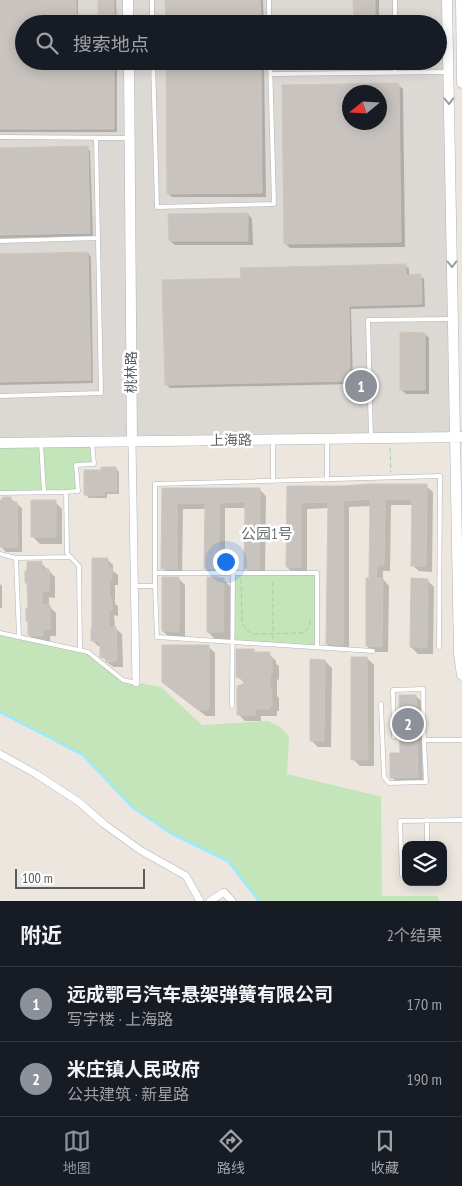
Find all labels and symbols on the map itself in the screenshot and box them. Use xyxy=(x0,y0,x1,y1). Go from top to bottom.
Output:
north arrow xyxy=(342,85,387,130)
one-way arrow xyxy=(444,98,454,105)
one-way arrow xyxy=(447,260,457,268)
street label: 桃林路 xyxy=(122,351,140,393)
pin: 1 xyxy=(345,367,377,405)
street label: 上海路 xyxy=(210,431,252,449)
district label: 公园1号 xyxy=(241,524,293,543)
your location xyxy=(213,549,239,575)
pin: 2 xyxy=(392,705,424,743)
scale bar xyxy=(15,866,145,889)

